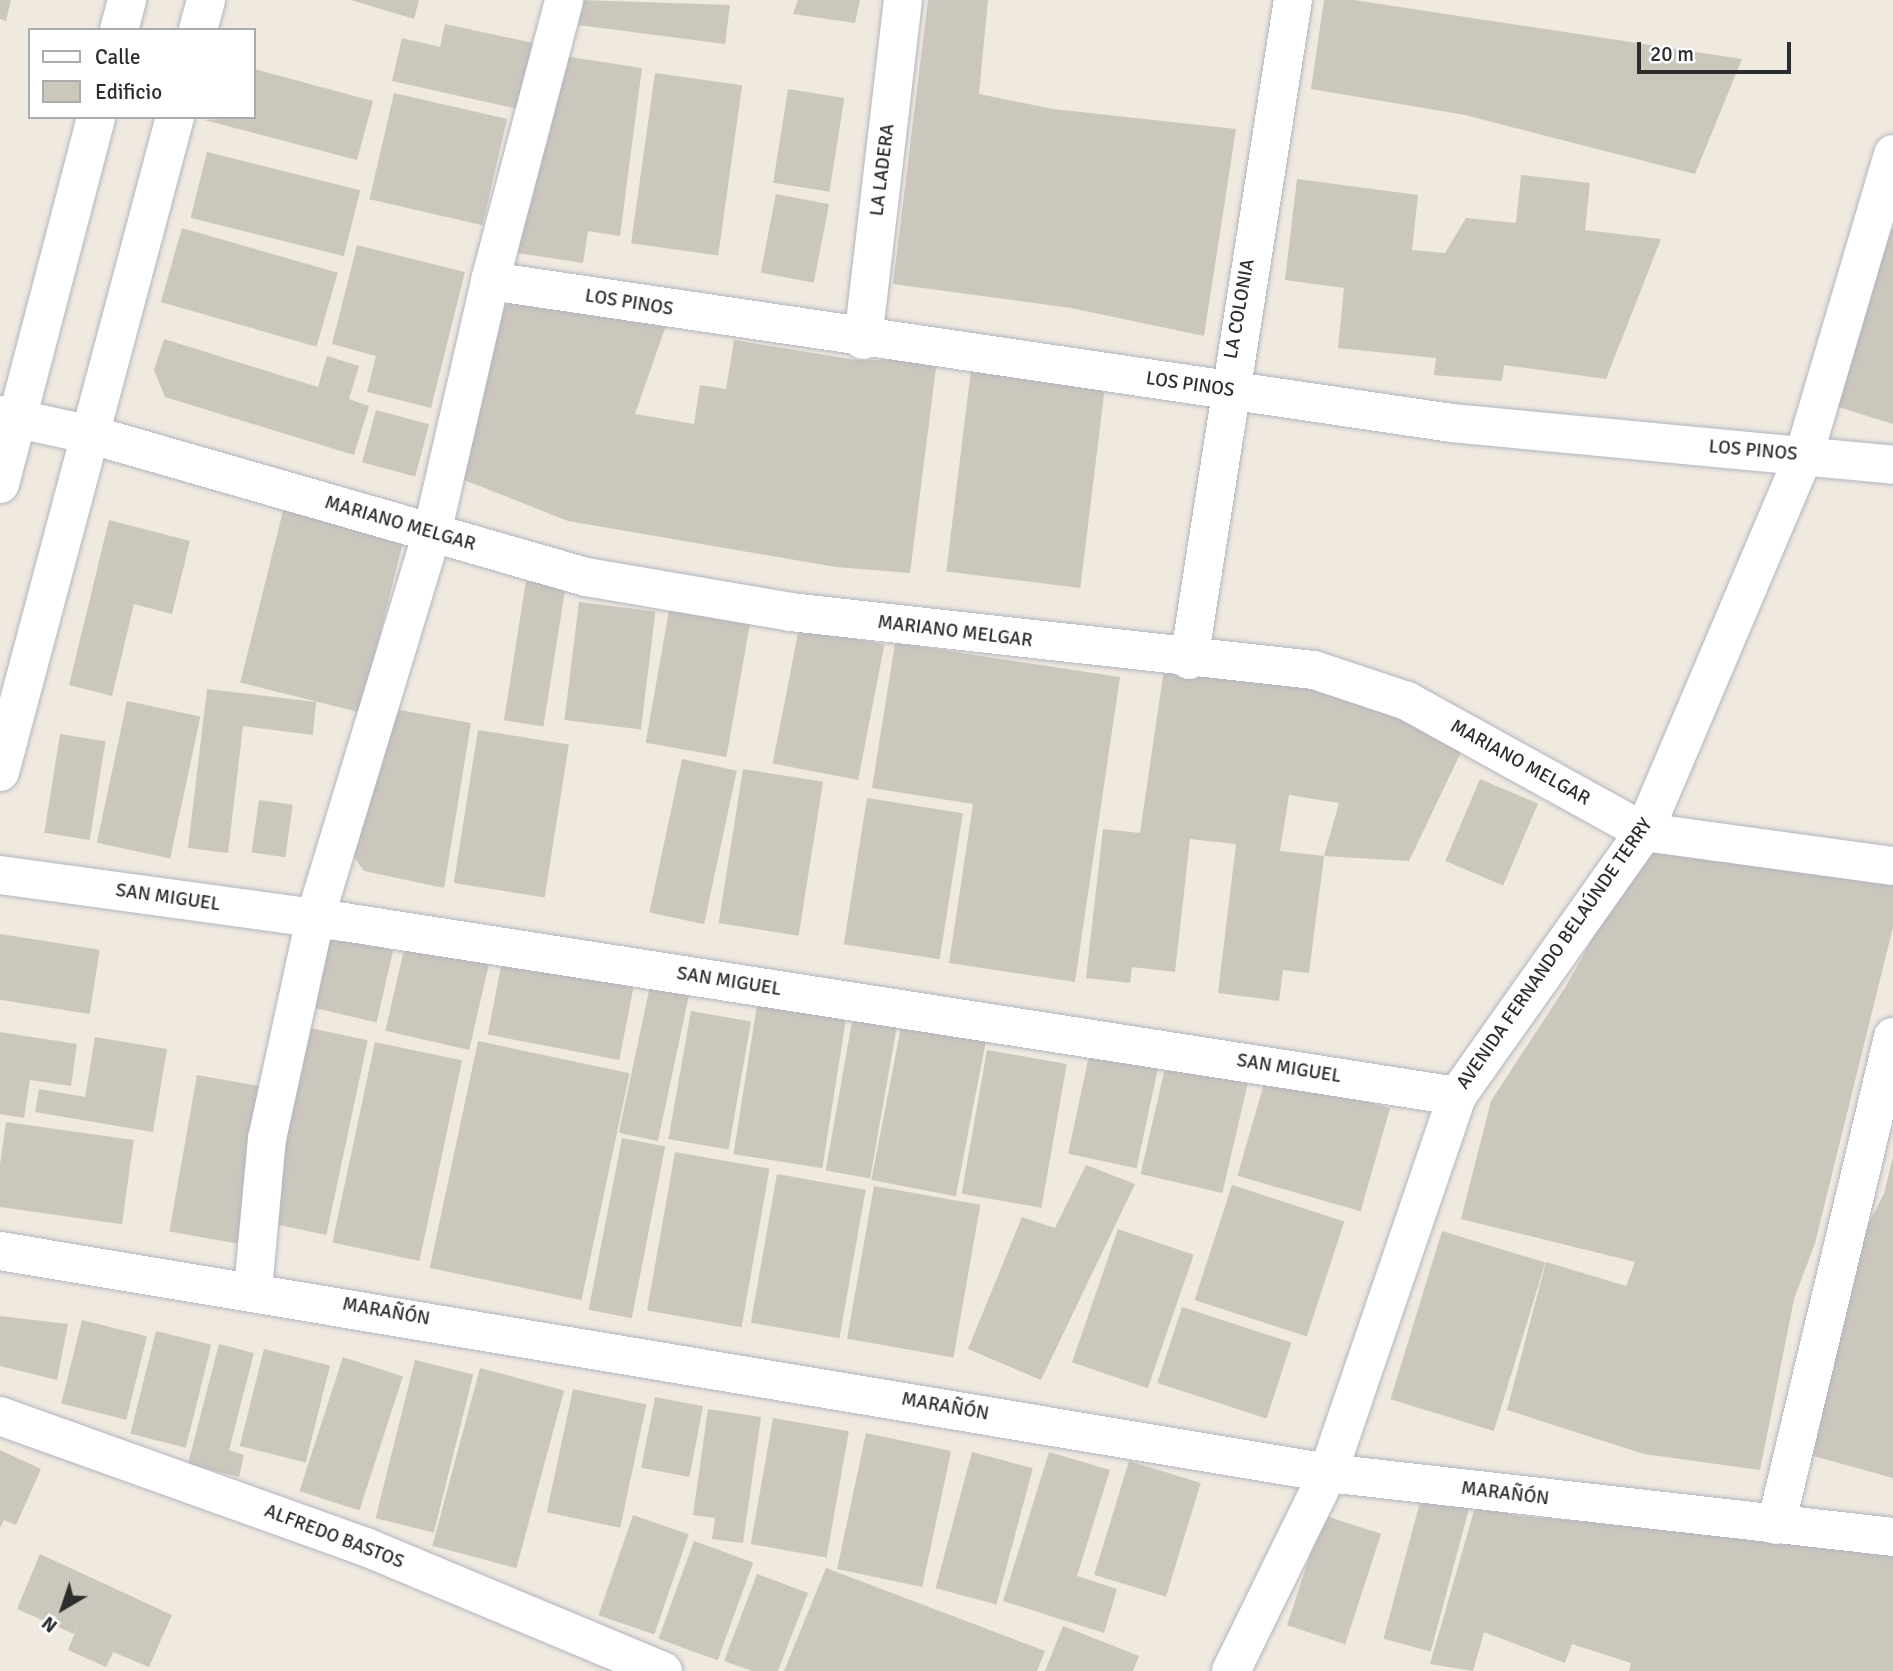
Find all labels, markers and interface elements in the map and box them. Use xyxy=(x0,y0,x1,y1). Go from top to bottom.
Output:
legend xyxy=(28,28,256,119)
scale bar xyxy=(1641,28,1795,72)
text: 20 m xyxy=(1650,41,1694,67)
text: Calle xyxy=(95,44,141,70)
text: Edificio xyxy=(95,79,162,105)
street label: LA LADERA xyxy=(866,122,900,218)
street label: LA COLONIA xyxy=(1220,257,1260,361)
street label: LOS PINOS xyxy=(583,285,675,321)
street label: LOS PINOS xyxy=(1144,368,1236,402)
street label: LOS PINOS xyxy=(1708,436,1798,466)
street label: MARIANO MELGAR xyxy=(322,492,478,556)
street label: MARIANO MELGAR xyxy=(876,611,1034,653)
street label: MARIANO MELGAR xyxy=(1446,715,1594,811)
street label: AVENIDA FERNANDO BELAÚNDE TERRY xyxy=(1452,814,1658,1094)
street label: SAN MIGUEL xyxy=(114,879,222,917)
street label: SAN MIGUEL xyxy=(675,962,783,1002)
street label: SAN MIGUEL xyxy=(1235,1049,1343,1089)
street label: MARAÑÓN xyxy=(341,1293,431,1331)
street label: MARAÑÓN xyxy=(900,1388,990,1426)
street label: MARAÑÓN xyxy=(1460,1477,1550,1511)
street label: ALFREDO BASTOS xyxy=(261,1500,407,1574)
north arrow xyxy=(28,1573,98,1643)
text: N xyxy=(37,1611,62,1638)

